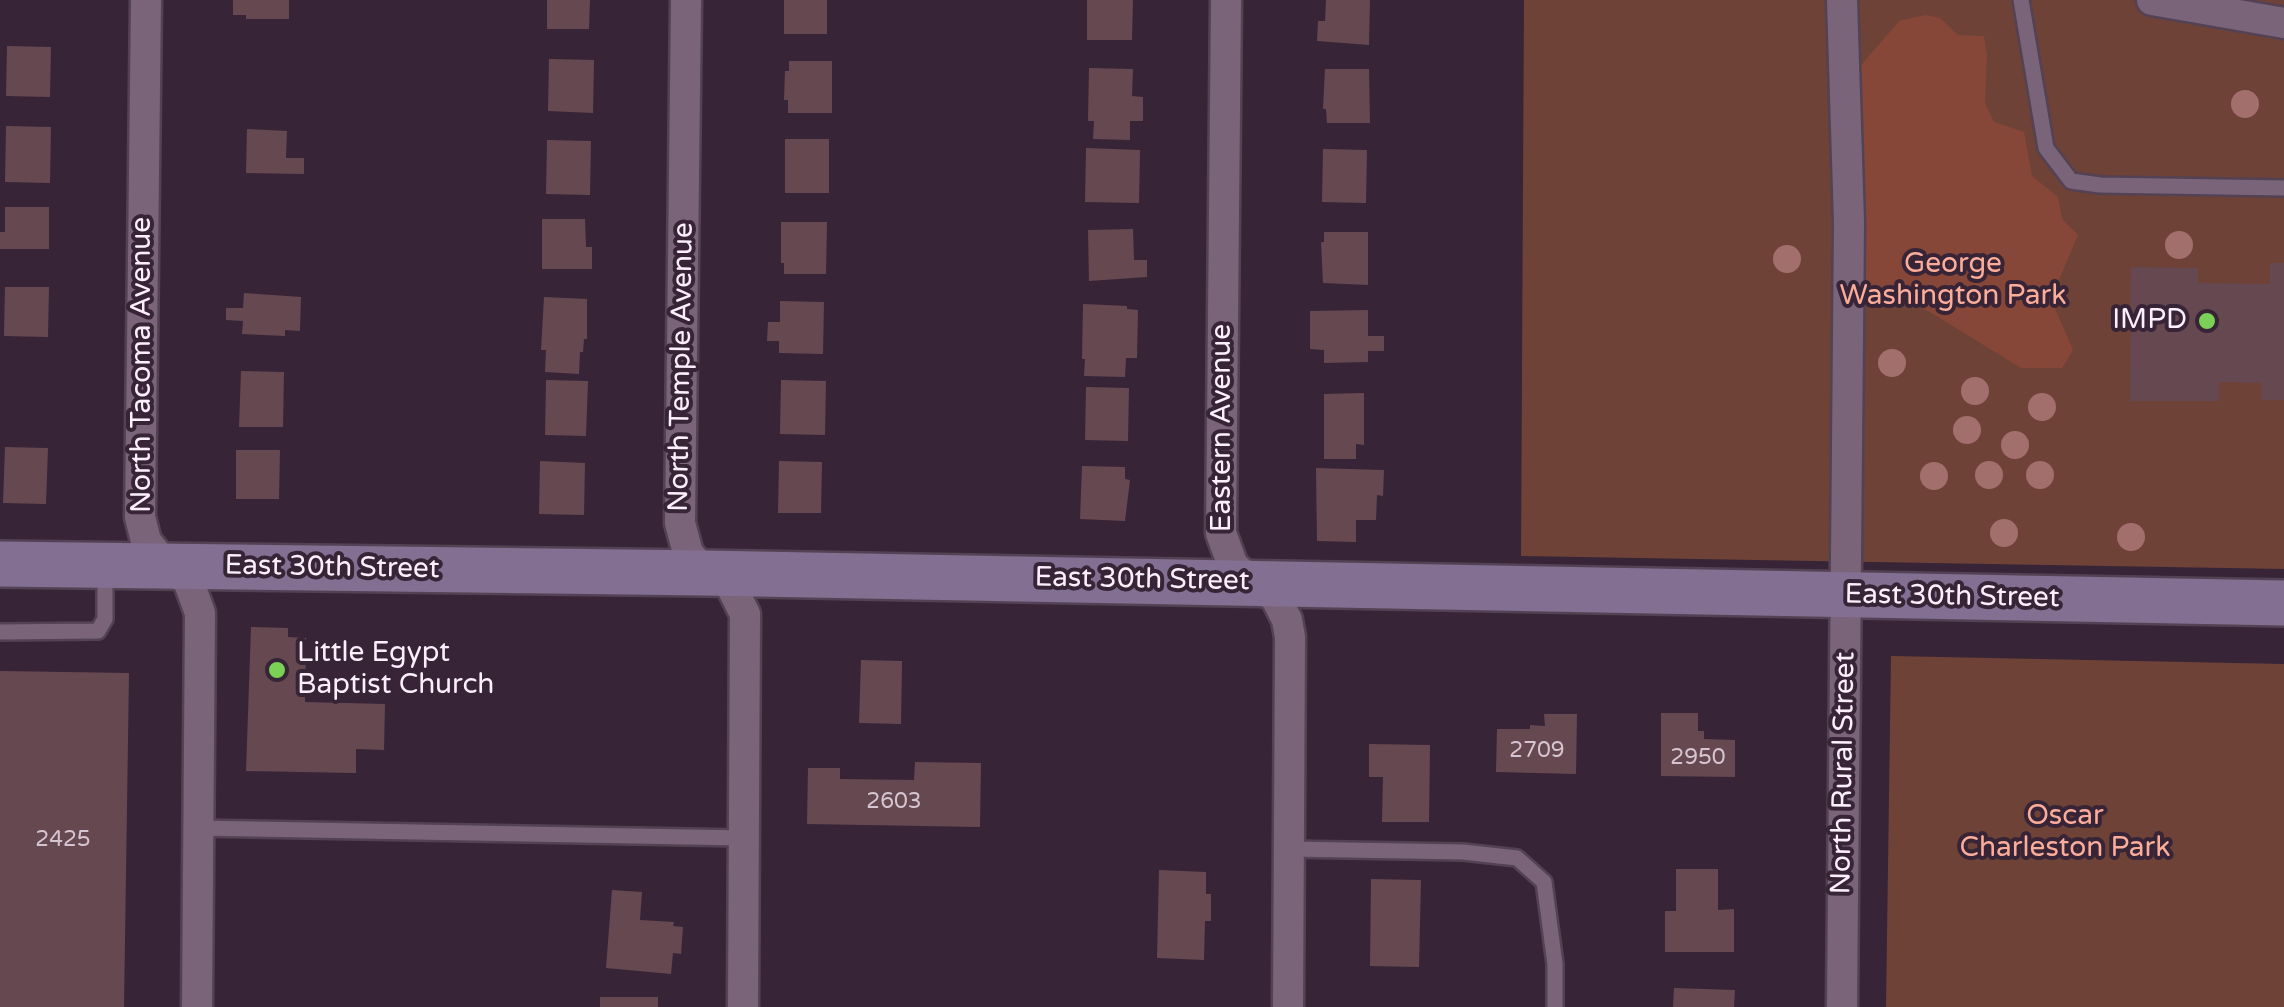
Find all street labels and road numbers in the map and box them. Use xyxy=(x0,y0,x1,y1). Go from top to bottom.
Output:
street label: North Tacoma Avenue xyxy=(126,217,160,513)
street label: North Temple Avenue xyxy=(663,222,701,512)
street label: Eastern Avenue xyxy=(1206,324,1240,532)
street label: East 30th Street xyxy=(224,549,440,587)
street label: East 30th Street xyxy=(1034,561,1250,599)
street label: East 30th Street xyxy=(1844,578,2060,616)
street label: North Rural Street xyxy=(1825,651,1863,895)

